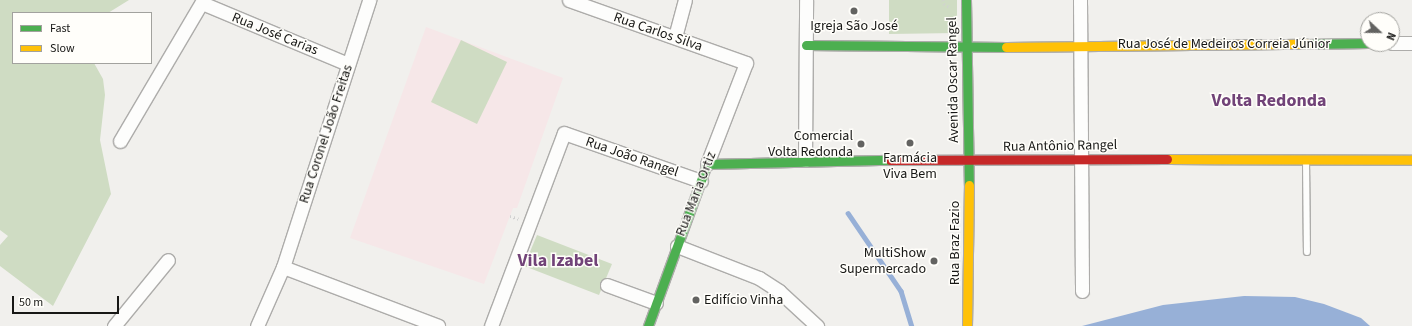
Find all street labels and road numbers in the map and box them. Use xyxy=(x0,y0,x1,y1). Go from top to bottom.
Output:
street label: Rua José Carias xyxy=(229,9,321,59)
street label: Rua Carlos Silva xyxy=(611,9,705,55)
street label: Avenida Oscar Rangel xyxy=(944,17,962,143)
street label: Rua José de Medeiros Correia Júnior xyxy=(1118,36,1330,52)
street label: Rua Coronel João Freitas xyxy=(296,62,356,206)
street label: Rua João Rangel xyxy=(583,133,681,181)
street label: Rua Antônio Rangel xyxy=(1003,137,1117,155)
street label: Rua Maria Ortiz xyxy=(672,149,720,239)
street label: Rua Braz Fazio xyxy=(947,201,963,285)

